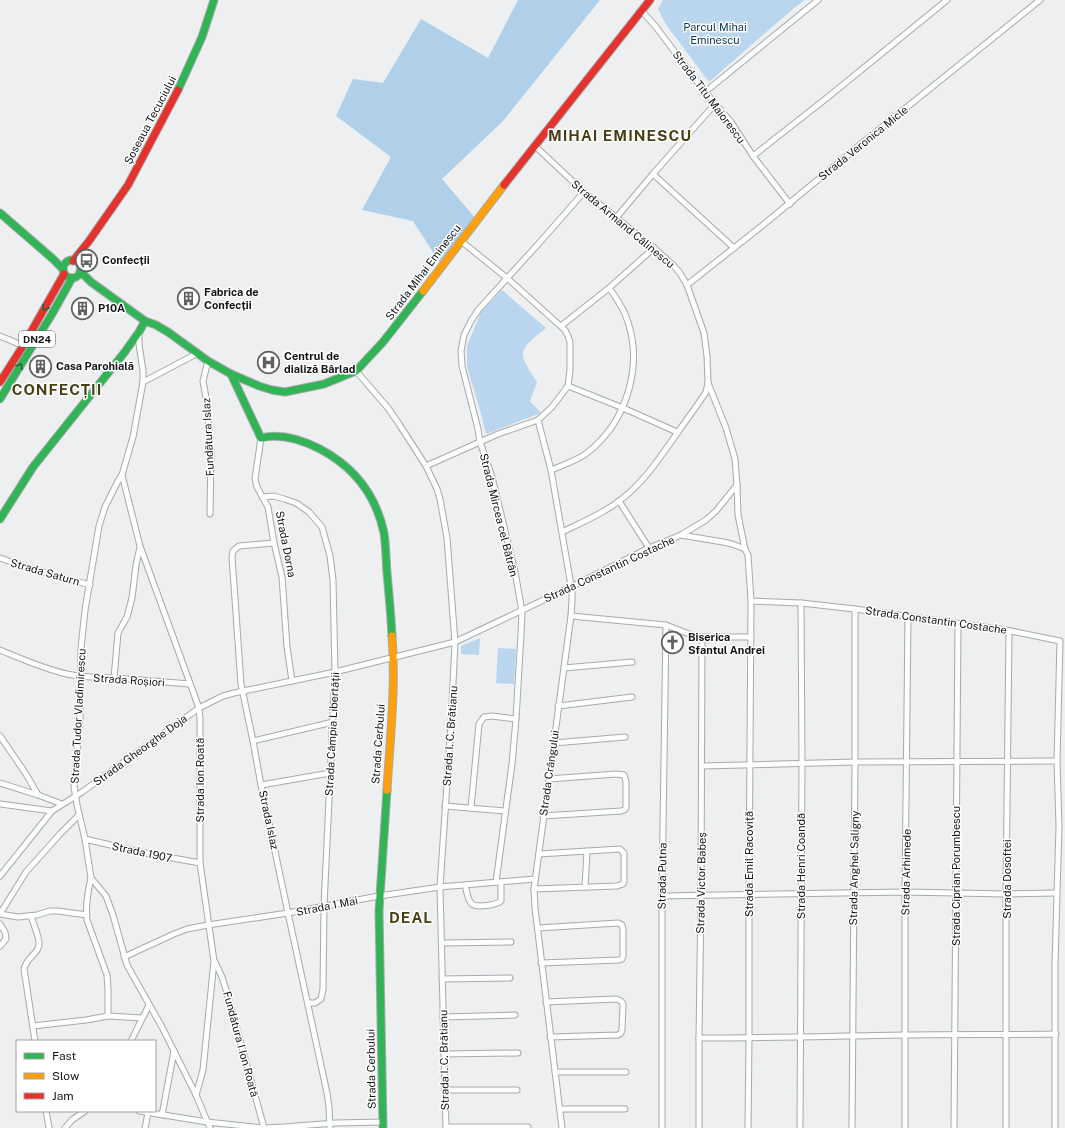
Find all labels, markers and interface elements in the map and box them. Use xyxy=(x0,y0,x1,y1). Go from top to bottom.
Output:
park label: Parcul Mihai Eminescu xyxy=(683,21,747,46)
street label: Strada Titu Maiorescu xyxy=(670,48,748,146)
street label: Șoseaua Tecuciului xyxy=(122,74,178,166)
street label: Strada Veronica Micle xyxy=(816,103,910,183)
district label: MIHAI EMINESCU xyxy=(548,127,692,144)
street label: Strada Armand Călinescu xyxy=(569,178,677,270)
street label: Strada Mihai Eminescu xyxy=(383,222,463,322)
bus stop icon: Confecții xyxy=(73,247,99,273)
place label: Confecții xyxy=(102,254,150,266)
building icon: Fabrica de Confecții xyxy=(175,285,201,311)
place label: Fabrica de Confecții xyxy=(204,286,259,311)
building icon: P10A xyxy=(69,295,95,321)
place label: P10A xyxy=(98,302,125,314)
one-way arrow xyxy=(43,304,50,311)
road number: DN24 xyxy=(19,331,55,347)
hospital icon: Centrul de dializă Bârlad xyxy=(256,349,282,375)
place label: Centrul de dializă Bârlad xyxy=(284,350,355,375)
building icon: Casa Parohială xyxy=(28,353,54,379)
place label: Casa Parohială xyxy=(56,360,134,372)
one-way arrow xyxy=(16,363,23,370)
district label: CONFECȚII xyxy=(12,381,102,399)
street label: Fundătura Islaz xyxy=(200,397,216,477)
street label: Strada Mircea cel Bătrân xyxy=(478,452,520,578)
street label: Strada Dorna xyxy=(274,510,298,578)
street label: Strada Constantin Costache xyxy=(542,533,676,605)
street label: Strada Saturn xyxy=(9,556,81,588)
street label: Strada Constantin Costache xyxy=(864,604,1008,636)
church icon: Biserica Sfantul Andrei xyxy=(659,630,685,656)
place label: Biserica Sfantul Andrei xyxy=(688,631,765,656)
street label: Strada Tudor Vladimirescu xyxy=(68,648,88,784)
street label: Strada Roșiori xyxy=(93,672,165,688)
street label: Strada Câmpia Libertății xyxy=(323,672,341,796)
street label: Strada I. C. Brătianu xyxy=(440,685,460,787)
street label: Strada Cerbului xyxy=(369,703,387,785)
street label: Strada Gheorghe Doja xyxy=(91,712,189,788)
street label: Strada Crângului xyxy=(537,729,561,817)
street label: Strada Ion Roată xyxy=(194,738,206,822)
street label: Strada Islaz xyxy=(257,789,281,851)
street label: Strada Ciprian Porumbescu xyxy=(950,806,962,946)
street label: Strada Anghel Saligny xyxy=(847,810,861,926)
street label: Strada Emil Racoviță xyxy=(743,811,755,917)
street label: Strada Henri Coandă xyxy=(795,813,807,919)
street label: Strada Arhimede xyxy=(899,829,913,915)
street label: Strada Victor Babeș xyxy=(694,832,708,934)
street label: Strada Dosoftei xyxy=(1001,839,1013,919)
street label: Strada 1907 xyxy=(111,840,174,864)
street label: Strada Putna xyxy=(655,842,669,910)
street label: Strada 1 Mai xyxy=(295,894,359,918)
district label: DEAL xyxy=(389,909,433,926)
street label: Fundătura I Ion Roată xyxy=(221,990,261,1098)
street label: Strada I. C. Brătianu xyxy=(437,1009,451,1111)
street label: Strada Cerbului xyxy=(364,1029,378,1109)
legend xyxy=(16,1040,156,1112)
text: Fast xyxy=(52,1049,77,1063)
text: Slow xyxy=(52,1069,80,1083)
text: Jam xyxy=(52,1089,74,1103)

